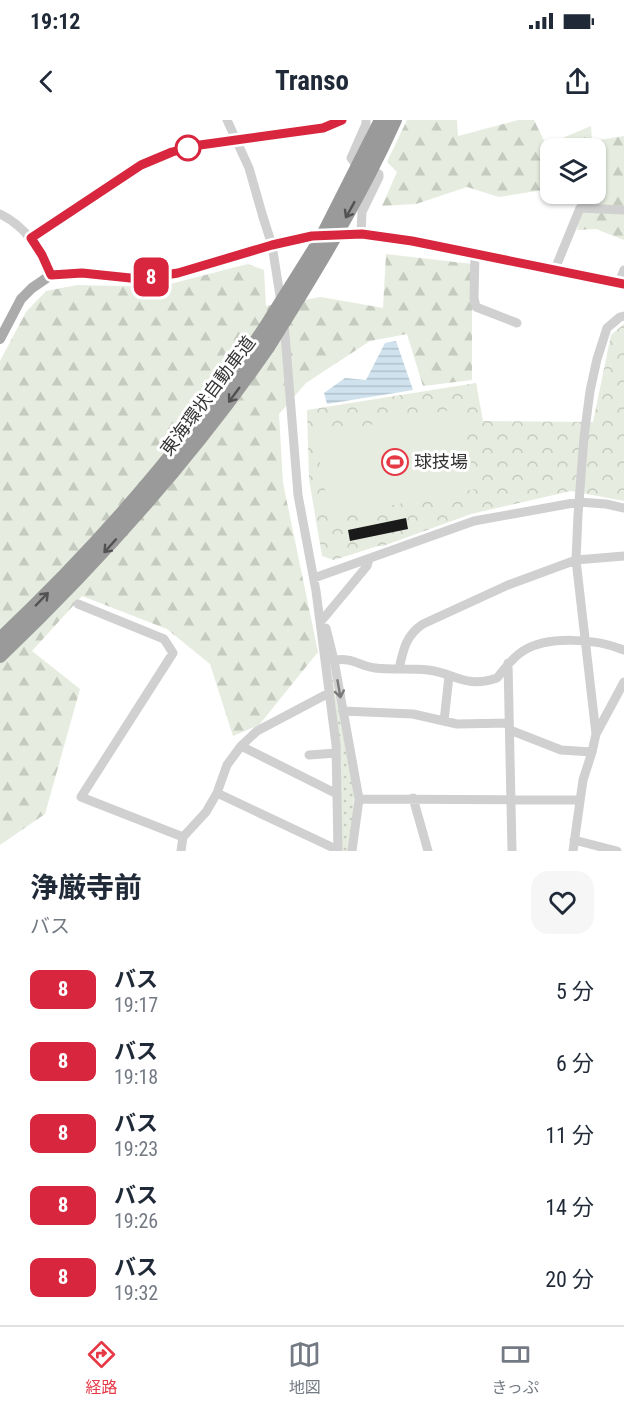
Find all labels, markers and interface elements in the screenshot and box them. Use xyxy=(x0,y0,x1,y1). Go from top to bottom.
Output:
text: 19:12 xyxy=(30,9,81,34)
icon: back xyxy=(30,65,63,98)
text: Transo xyxy=(275,65,349,97)
icon: share xyxy=(561,65,594,98)
unlabelled marker xyxy=(175,135,201,161)
map controls xyxy=(540,138,606,204)
button: layers xyxy=(540,138,606,204)
one-way arrow xyxy=(344,201,356,218)
line badge: 8 xyxy=(132,258,170,296)
text: 8 xyxy=(146,265,156,289)
street label: 東海環状自動車道 xyxy=(156,332,259,460)
one-way arrow xyxy=(227,387,240,403)
sports icon: 球技場 xyxy=(380,447,410,477)
place label: 球技場 xyxy=(414,451,468,472)
one-way arrow xyxy=(103,538,117,553)
one-way arrow xyxy=(35,591,50,606)
one-way arrow xyxy=(334,679,345,698)
text: 浄厳寺前 xyxy=(30,871,142,904)
button: heart xyxy=(531,871,594,934)
text: バス xyxy=(30,914,70,938)
text: バス xyxy=(114,967,158,992)
text: 8 xyxy=(58,977,68,1001)
text: 5 分 xyxy=(556,979,594,1004)
text: 19:17 xyxy=(114,993,158,1017)
text: バス xyxy=(114,1039,158,1064)
text: 8 xyxy=(58,1049,68,1073)
text: 6 分 xyxy=(556,1051,594,1076)
text: 19:18 xyxy=(114,1065,158,1089)
text: バス xyxy=(114,1111,158,1136)
text: 8 xyxy=(58,1121,68,1145)
text: 11 分 xyxy=(545,1123,594,1148)
text: 19:23 xyxy=(114,1137,158,1161)
text: バス xyxy=(114,1183,158,1208)
text: 8 xyxy=(58,1193,68,1217)
text: 14 分 xyxy=(545,1195,594,1220)
text: 19:26 xyxy=(114,1209,158,1233)
text: バス xyxy=(114,1255,158,1280)
text: 8 xyxy=(58,1265,68,1289)
text: 20 分 xyxy=(545,1267,594,1292)
text: 19:32 xyxy=(114,1281,158,1305)
tab: 経路 xyxy=(85,1338,118,1398)
tab: 地図 xyxy=(288,1338,321,1398)
tab: きっぷ xyxy=(492,1338,539,1398)

